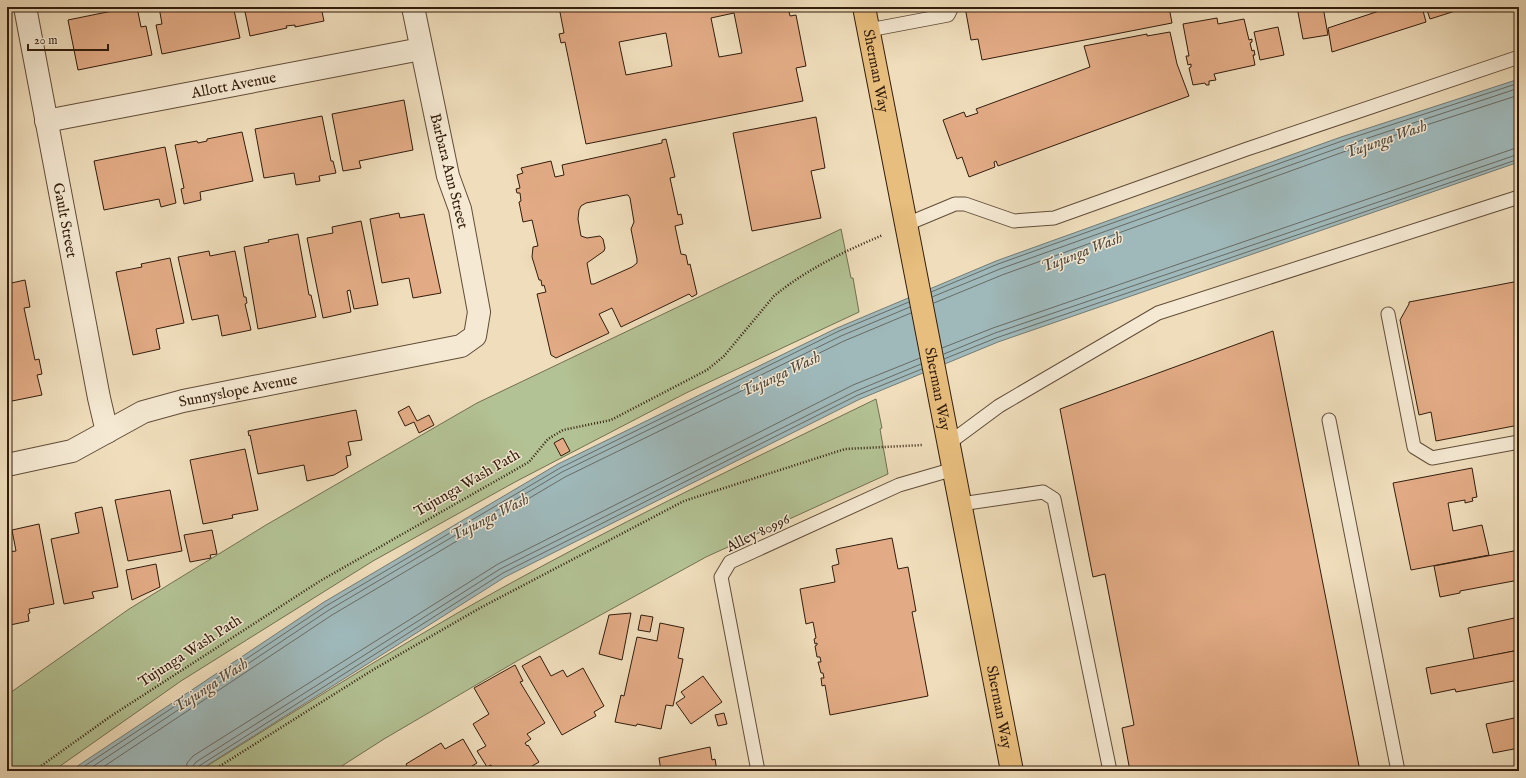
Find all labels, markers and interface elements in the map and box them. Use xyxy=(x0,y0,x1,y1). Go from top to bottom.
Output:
scale bar xyxy=(28,26,108,52)
street label: Sherman Way xyxy=(859,28,894,115)
text: 20 m xyxy=(34,33,57,48)
street label: Allott Avenue xyxy=(189,68,278,103)
street label: Barbara Ann Street xyxy=(425,111,473,231)
water label: Tujunga Wash xyxy=(1342,117,1430,163)
street label: Gault Street xyxy=(49,181,82,259)
water label: Tujunga Wash xyxy=(1038,228,1126,278)
street label: Sherman Way xyxy=(921,346,955,433)
water label: Tujunga Wash xyxy=(738,348,824,402)
street label: Sunnyslope Avenue xyxy=(176,369,299,411)
street label: Tujunga Wash Path xyxy=(411,445,523,521)
water label: Tujunga Wash xyxy=(447,490,533,546)
street label: Alley 80996 xyxy=(722,509,794,557)
street label: Tujunga Wash Path xyxy=(135,611,245,691)
water label: Tujunga Wash xyxy=(170,655,252,717)
street label: Sherman Way xyxy=(982,664,1017,751)

